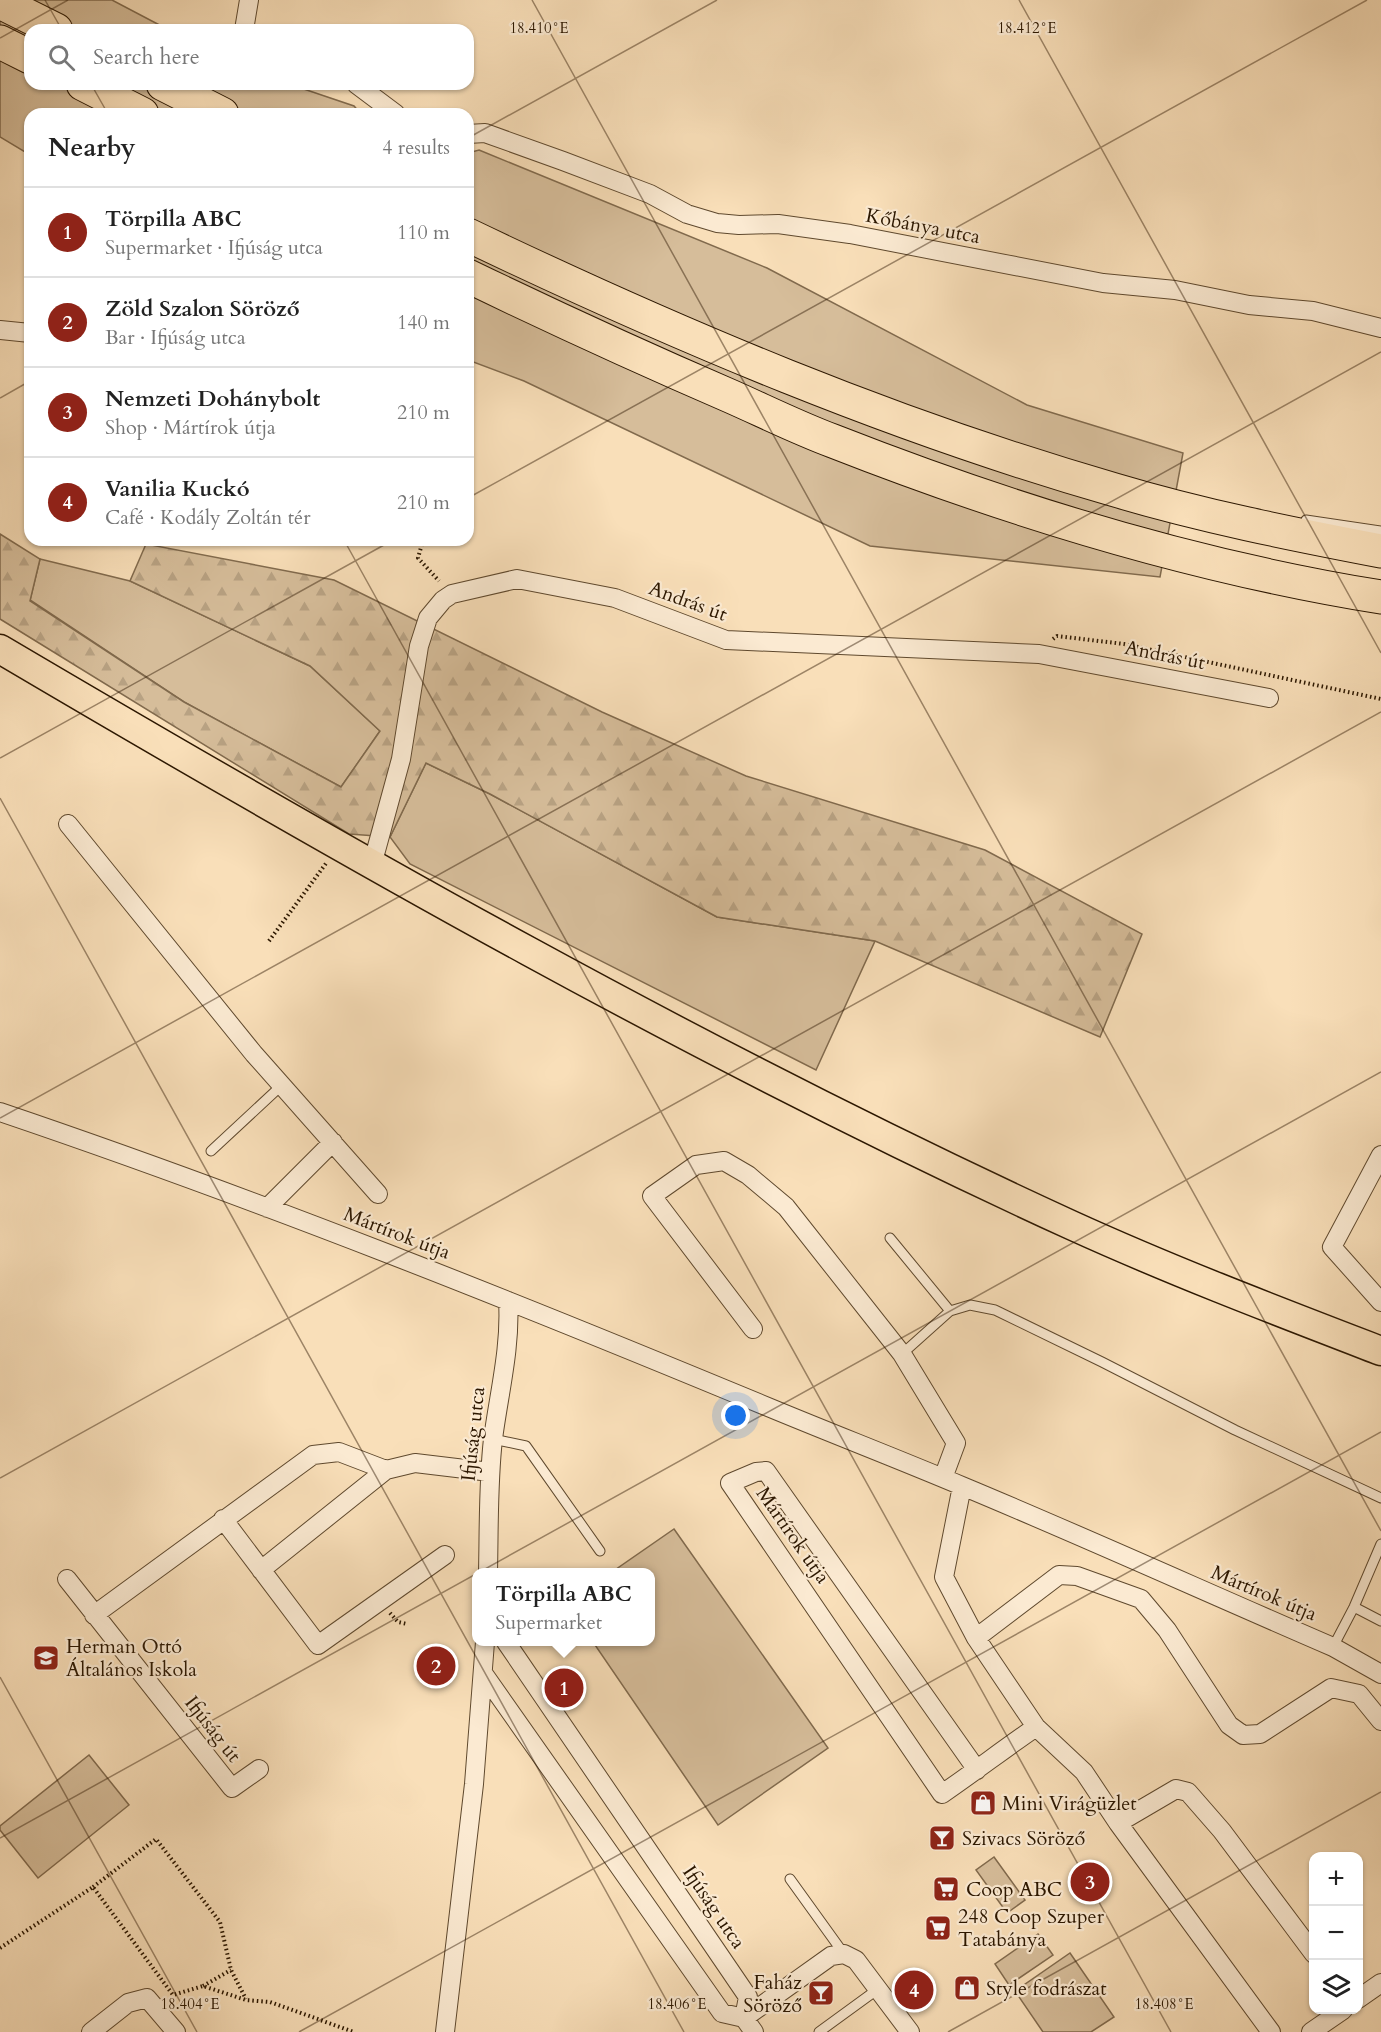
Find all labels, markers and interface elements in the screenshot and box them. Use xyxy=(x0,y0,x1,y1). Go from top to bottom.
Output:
text: 18.410°E xyxy=(509,18,569,38)
text: 18.412°E xyxy=(997,18,1057,38)
search box xyxy=(24,24,474,90)
icon: search xyxy=(45,41,78,74)
text: Search here xyxy=(93,42,200,72)
text: Nearby xyxy=(48,130,136,165)
text: 4 results xyxy=(382,134,450,161)
street label: Kőbánya utca xyxy=(863,202,983,250)
text: Törpilla ABC xyxy=(105,204,242,234)
text: 1 xyxy=(62,219,73,246)
text: 110 m xyxy=(397,219,450,246)
text: Supermarket · Ifjúság utca xyxy=(105,234,323,261)
text: Zöld Szalon Söröző xyxy=(105,294,300,324)
text: 2 xyxy=(62,309,73,336)
text: 140 m xyxy=(397,309,450,336)
text: Bar · Ifjúság utca xyxy=(105,324,246,351)
text: Nemzeti Dohánybolt xyxy=(105,384,320,414)
text: 3 xyxy=(62,399,73,426)
text: 210 m xyxy=(397,399,450,426)
text: Shop · Mártírok útja xyxy=(105,414,276,441)
text: Vanilia Kuckó xyxy=(105,474,250,504)
text: 4 xyxy=(62,489,73,516)
text: 210 m xyxy=(397,489,450,516)
text: Café · Kodály Zoltán tér xyxy=(105,504,311,531)
street label: András út xyxy=(645,574,732,628)
street label: András út xyxy=(1122,634,1208,676)
street label: Mártírok útja xyxy=(340,1200,455,1266)
street label: Ifjúság utca xyxy=(455,1385,491,1483)
your location xyxy=(721,1401,750,1430)
street label: Mártírok útja xyxy=(750,1481,837,1589)
street label: Mártírok útja xyxy=(1207,1559,1321,1628)
popup xyxy=(472,1568,655,1646)
text: Törpilla ABC xyxy=(495,1579,632,1609)
text: Supermarket xyxy=(495,1609,602,1636)
place label: Herman Ottó Általános Iskola xyxy=(66,1633,197,1683)
school or university icon: Herman Ottó Általános Iskola xyxy=(31,1643,61,1673)
pin: 2 xyxy=(416,1644,456,1688)
pin: 1 xyxy=(544,1666,584,1710)
street label: Ifjúság út xyxy=(179,1690,248,1768)
shop icon: Mini Virágüzlet xyxy=(968,1788,998,1818)
place label: Mini Virágüzlet xyxy=(1002,1790,1137,1817)
bar icon: Szivacs Söröző xyxy=(927,1823,957,1853)
place label: Szivacs Söröző xyxy=(962,1825,1085,1852)
map controls xyxy=(1309,1852,1363,2014)
button: + xyxy=(1309,1852,1363,1906)
street label: Ifjúság utca xyxy=(676,1860,752,1954)
pin: 3 xyxy=(1070,1860,1110,1904)
supermarket icon: Coop ABC xyxy=(931,1874,961,1904)
place label: Coop ABC xyxy=(966,1876,1062,1903)
place label: 248 Coop Szuper Tatabánya xyxy=(958,1903,1105,1953)
button: − xyxy=(1309,1906,1363,1960)
supermarket icon: 248 Coop Szuper Tatabánya xyxy=(923,1913,953,1943)
button: layers xyxy=(1309,1960,1363,2014)
pin: 4 xyxy=(894,1968,934,2012)
place label: Faház Söröző xyxy=(743,1969,802,2019)
shop icon: Style fodrászat xyxy=(952,1973,982,2003)
place label: Style fodrászat xyxy=(986,1975,1107,2002)
bar icon: Faház Söröző xyxy=(806,1978,836,2008)
text: 18.404°E xyxy=(160,1994,220,2014)
text: 18.406°E xyxy=(647,1994,707,2014)
text: 18.408°E xyxy=(1134,1994,1194,2014)

